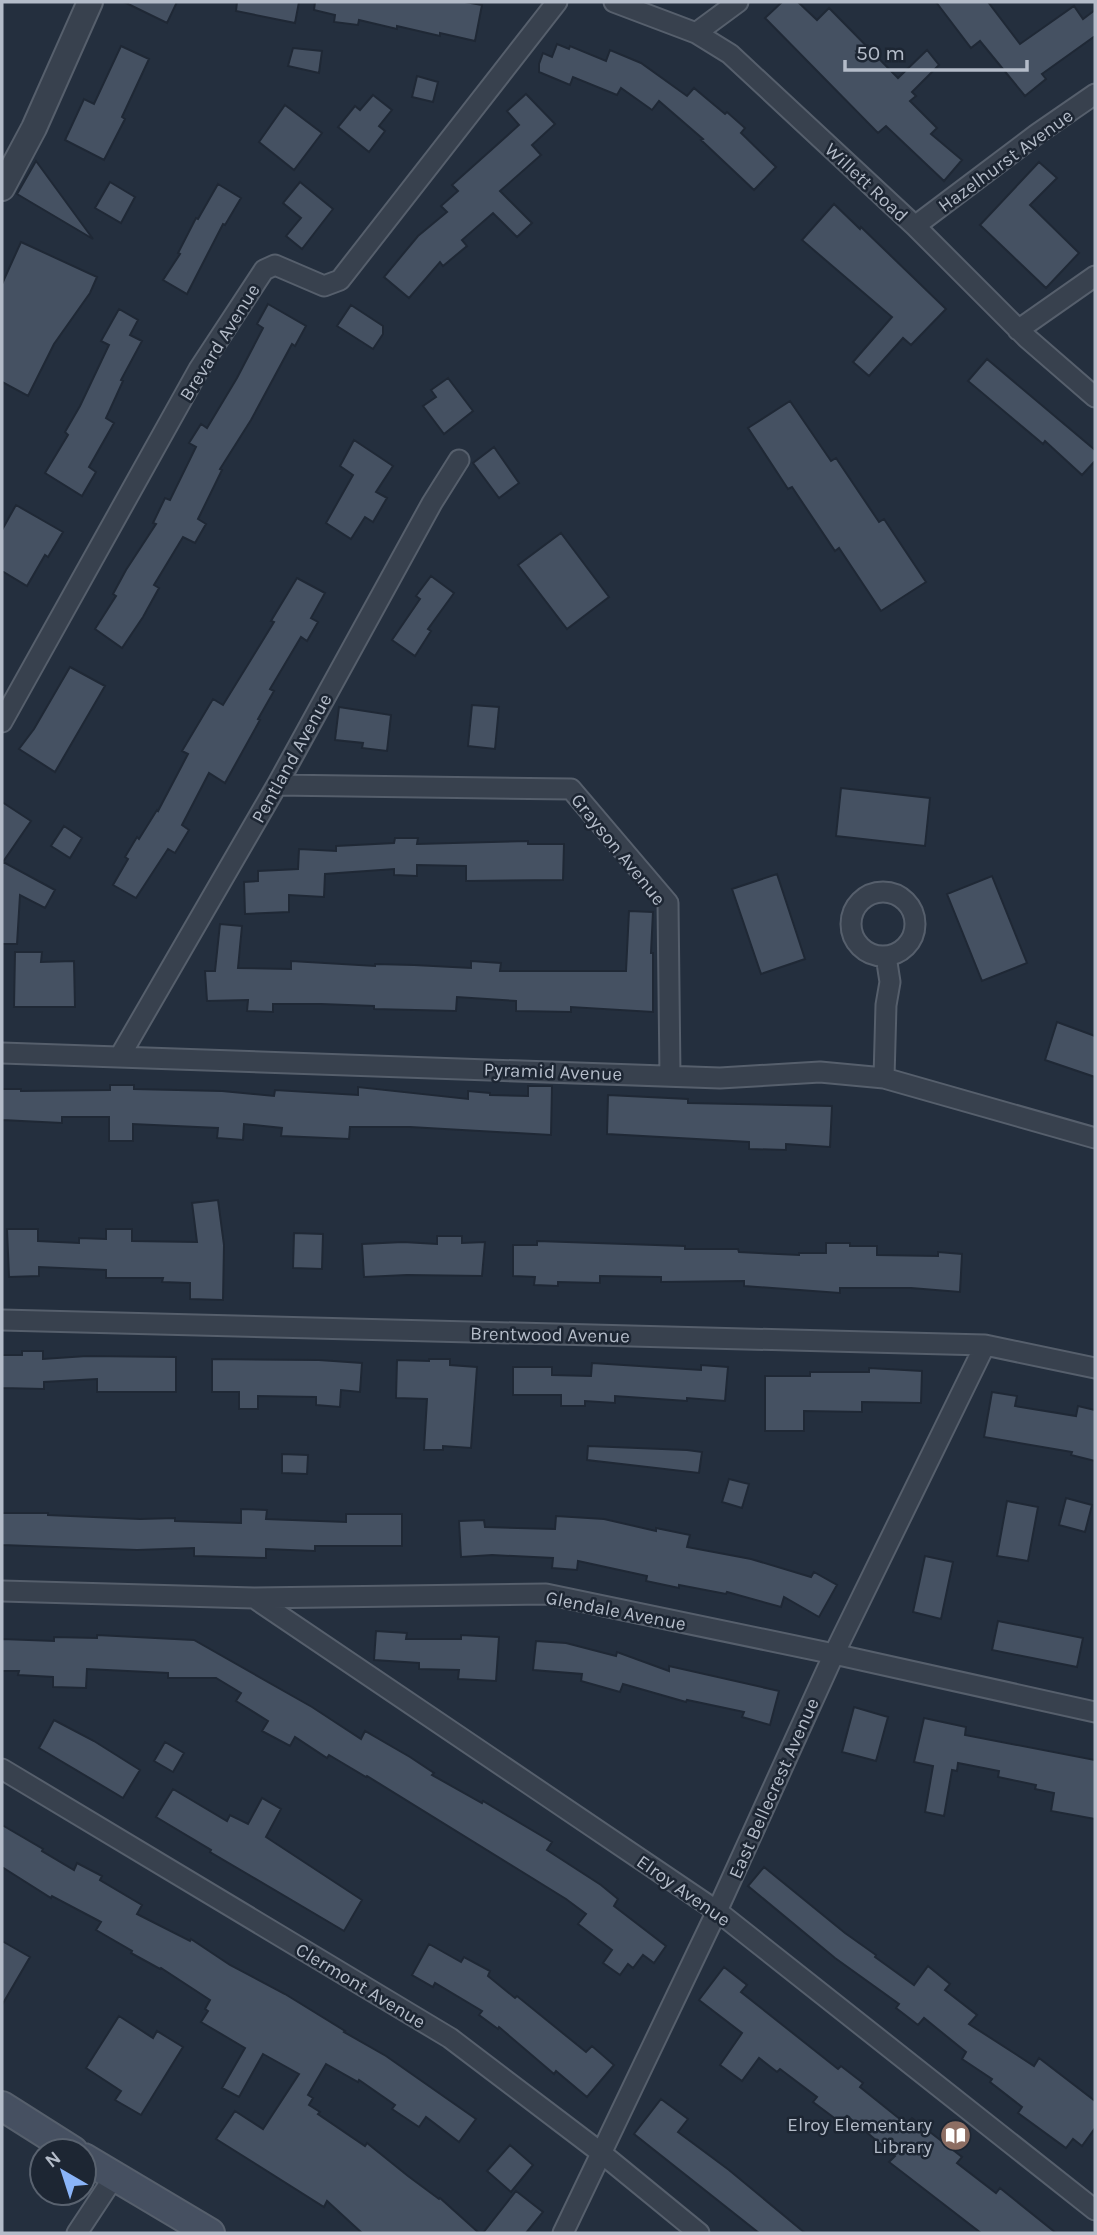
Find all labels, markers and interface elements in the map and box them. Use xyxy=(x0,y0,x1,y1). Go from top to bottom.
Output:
scale bar xyxy=(845,28,1027,72)
text: 50 m xyxy=(856,41,905,65)
street label: Hazelhurst Avenue xyxy=(934,105,1077,217)
street label: Willett Road xyxy=(820,139,912,227)
street label: Brevard Avenue xyxy=(175,280,265,405)
street label: Pentland Avenue xyxy=(247,690,337,827)
street label: Grayson Avenue xyxy=(566,789,670,910)
street label: Pyramid Avenue xyxy=(483,1059,623,1085)
street label: Brentwood Avenue xyxy=(470,1323,630,1347)
street label: Glendale Avenue xyxy=(544,1587,688,1635)
street label: East Bellecrest Avenue xyxy=(724,1695,824,1882)
street label: Elroy Avenue xyxy=(632,1851,734,1931)
street label: Clermont Avenue xyxy=(292,1938,429,2033)
place label: Elroy Elementary Library xyxy=(787,2114,932,2158)
library icon: Elroy Elementary Library xyxy=(938,2118,972,2152)
north arrow xyxy=(28,2137,98,2207)
text: N xyxy=(41,2147,65,2172)

